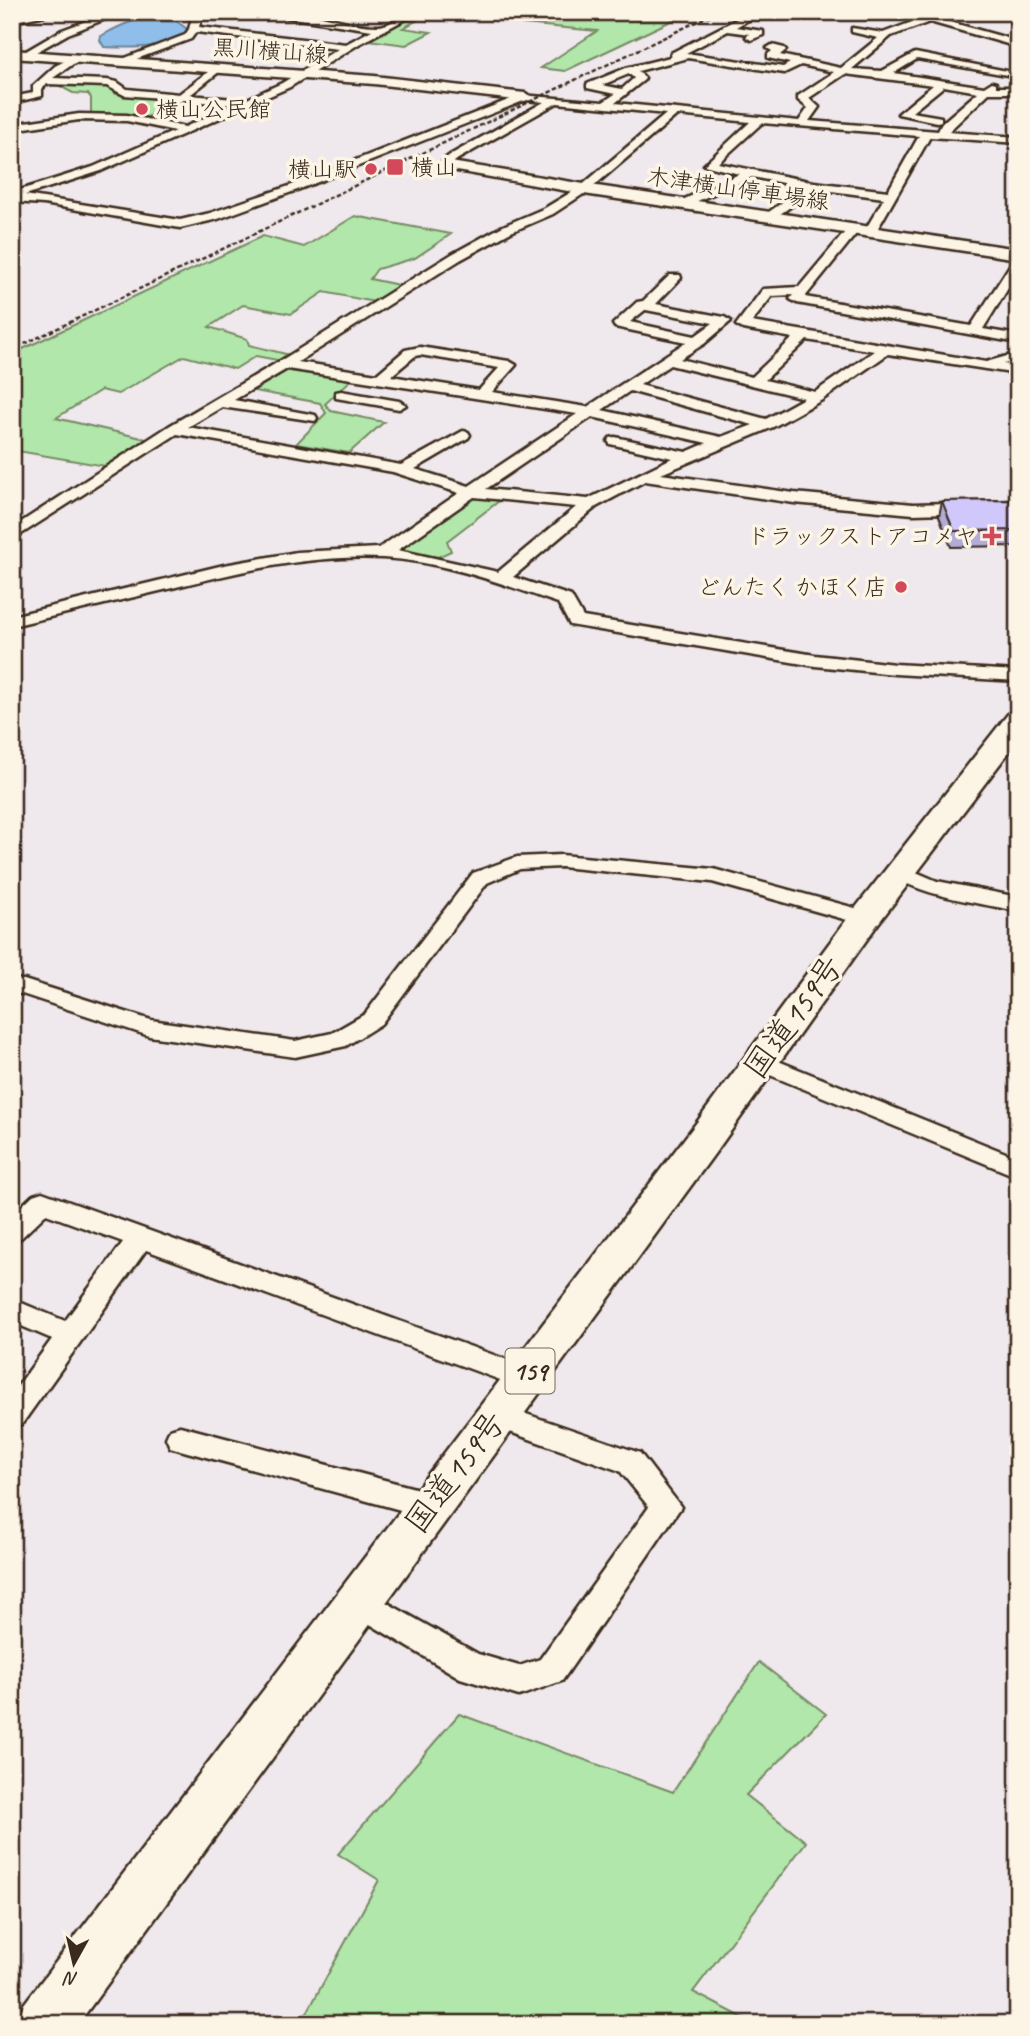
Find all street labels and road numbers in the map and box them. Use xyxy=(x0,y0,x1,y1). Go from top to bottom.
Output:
street label: 黒川横山線 xyxy=(212,33,328,69)
street label: 木津横山停車場線 xyxy=(645,162,831,216)
street label: 国道159号 xyxy=(734,947,852,1087)
road number: 159 xyxy=(505,1348,554,1394)
street label: 国道159号 xyxy=(395,1402,515,1542)

